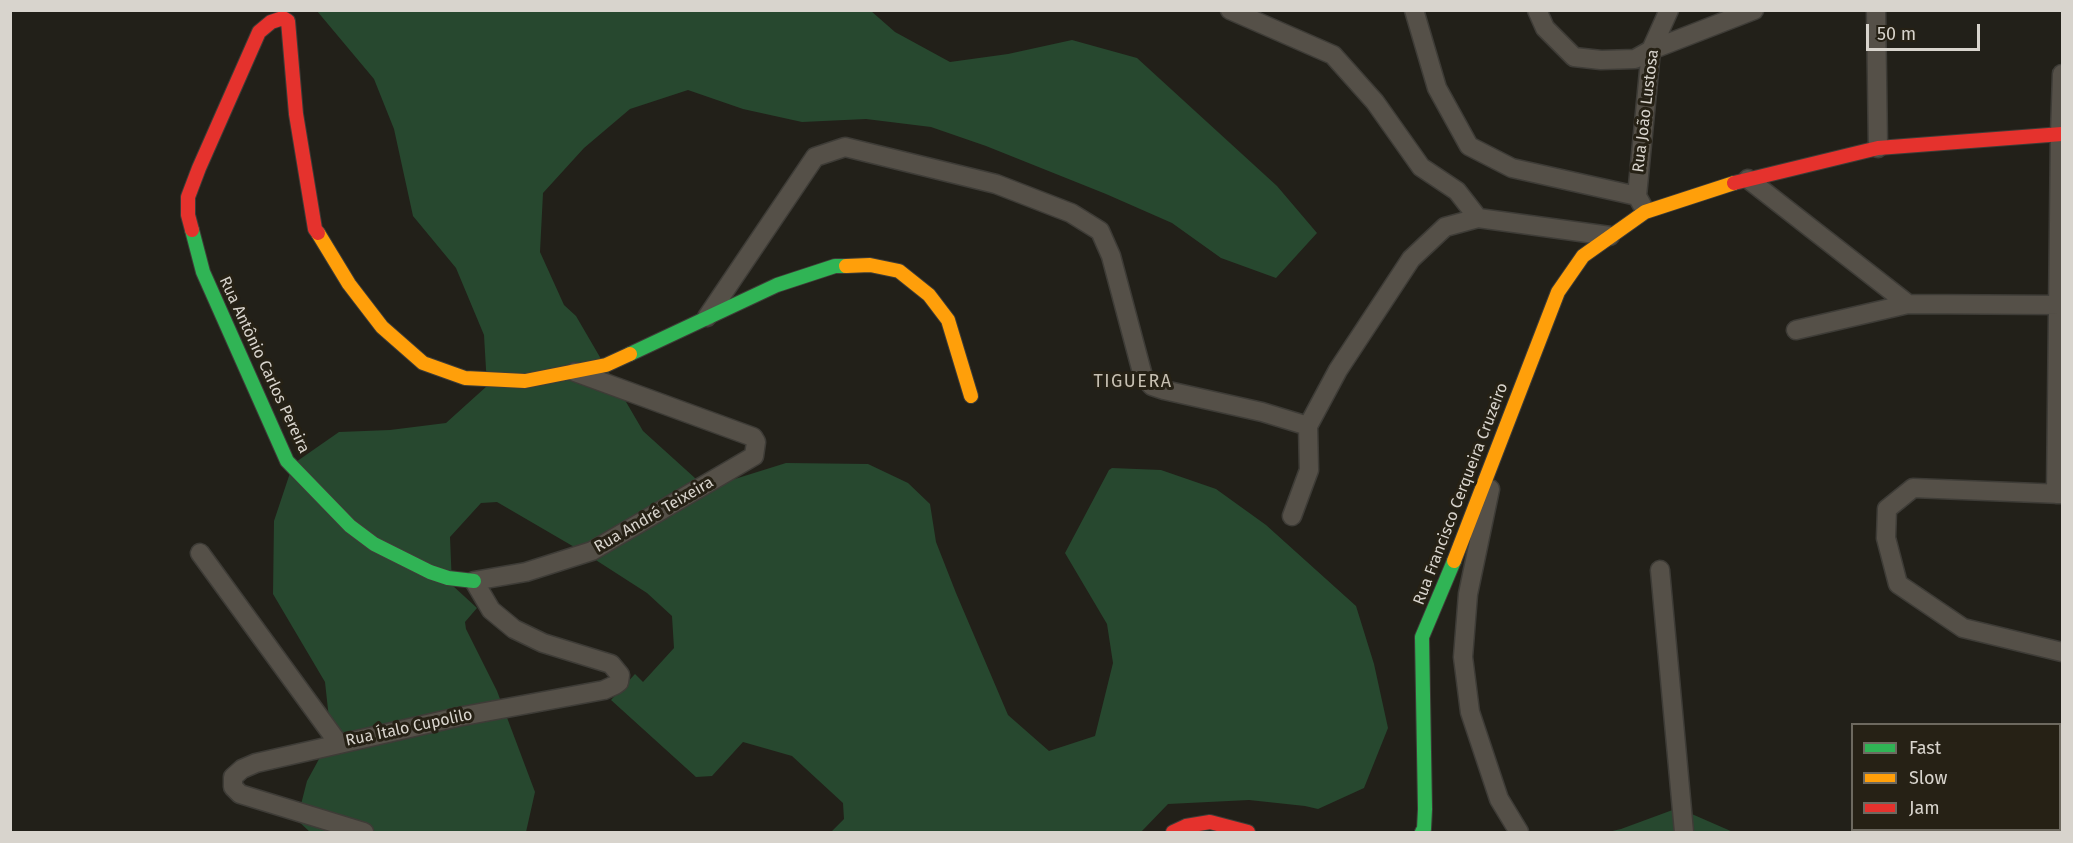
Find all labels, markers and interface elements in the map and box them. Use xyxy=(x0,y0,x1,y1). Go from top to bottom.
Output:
scale bar xyxy=(1869,12,1983,50)
text: 50 m xyxy=(1877,23,1916,45)
street label: Rua João Lustosa xyxy=(1629,48,1663,174)
street label: Rua Antônio Carlos Pereira xyxy=(215,274,313,456)
district label: TIGUERA xyxy=(1093,371,1173,393)
street label: Rua Francisco Cerqueira Cruzeiro xyxy=(1410,380,1512,608)
street label: Rua André Teixeira xyxy=(591,473,717,557)
street label: Rua Ítalo Cupolilo xyxy=(344,705,474,751)
legend xyxy=(1851,723,2061,831)
text: Fast xyxy=(1909,737,1941,759)
text: Slow xyxy=(1909,767,1947,789)
text: Jam xyxy=(1909,797,1940,819)

